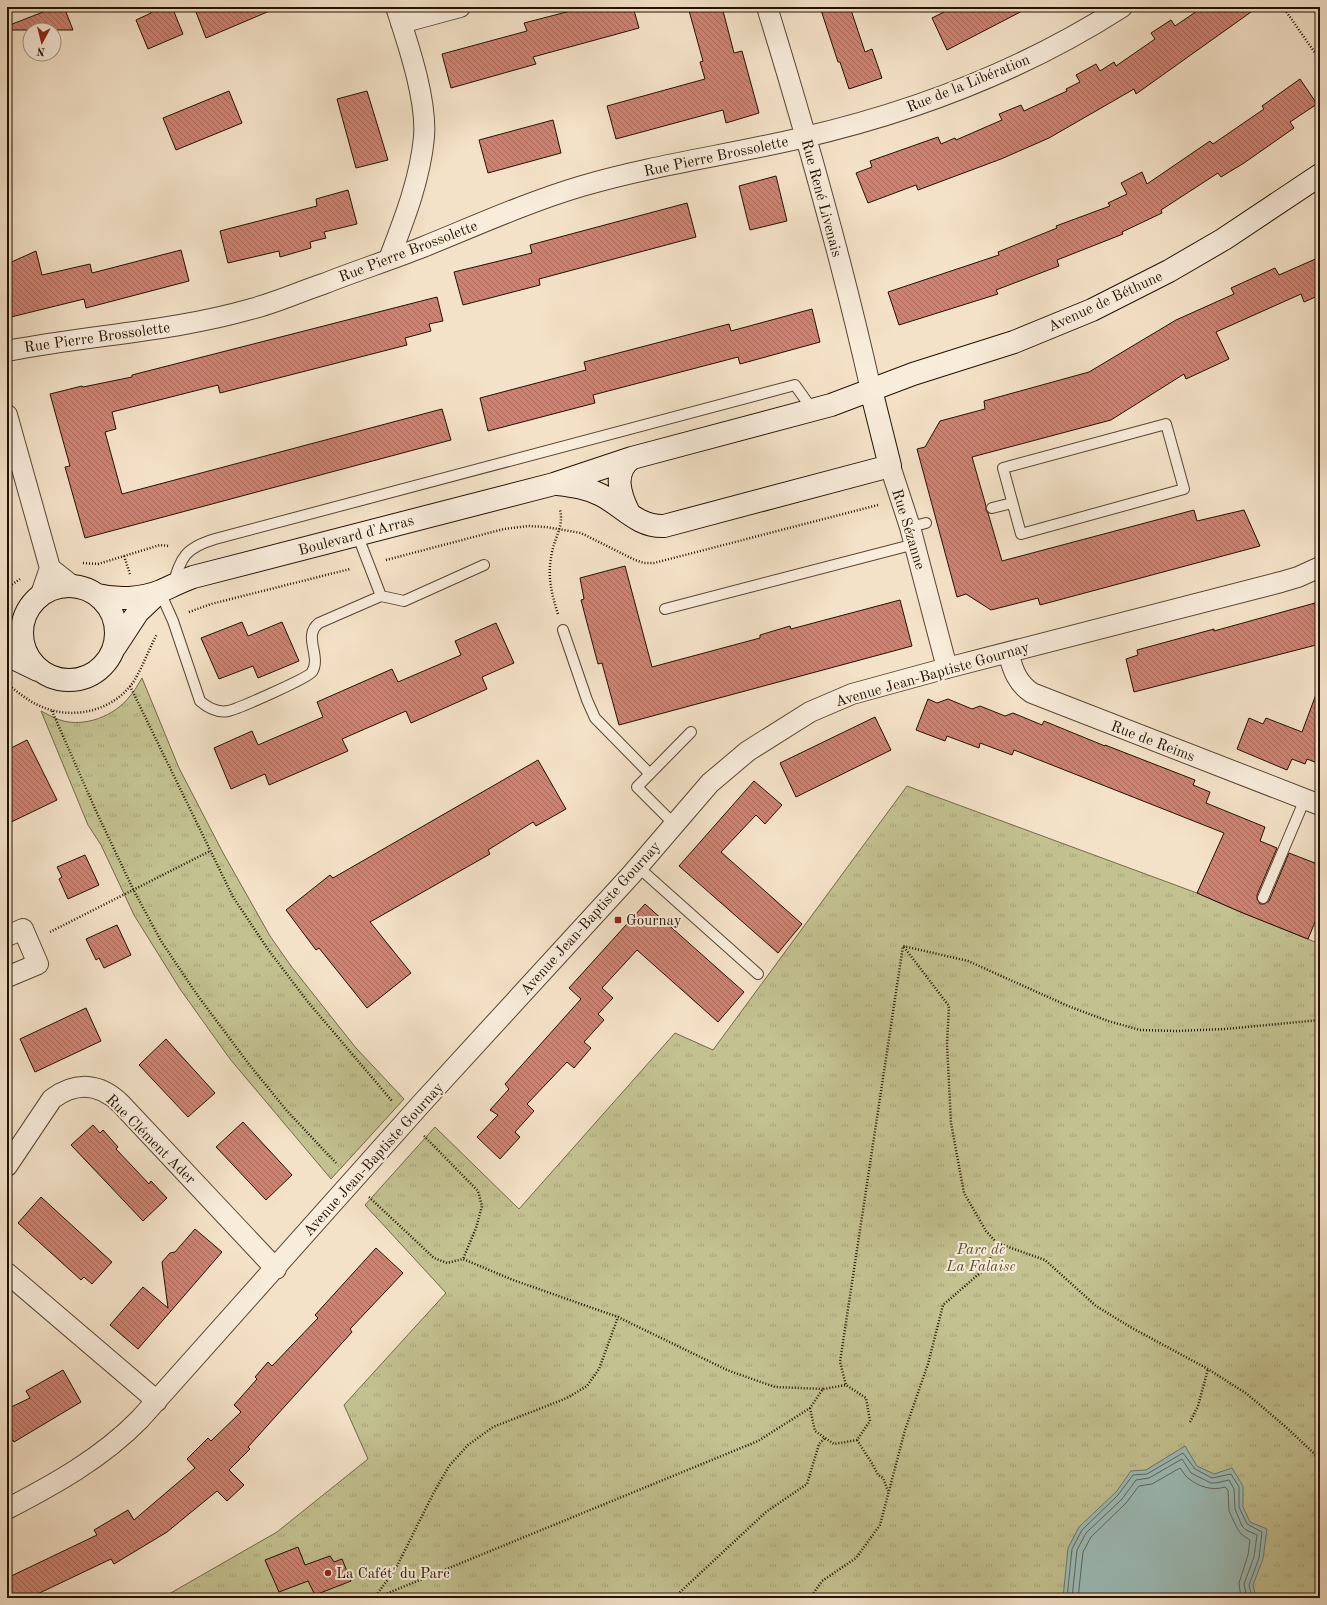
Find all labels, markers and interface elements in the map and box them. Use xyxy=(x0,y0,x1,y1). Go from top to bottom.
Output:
north arrow xyxy=(22,22,62,62)
text: N xyxy=(36,44,46,56)
street label: Rue de la Libération xyxy=(905,53,1032,116)
street label: Rue Pierre Brossolette xyxy=(643,135,790,180)
street label: Rue René Livenais xyxy=(798,138,843,259)
street label: Rue Pierre Brossolette xyxy=(337,219,480,286)
street label: Avenue de Béthune xyxy=(1046,269,1165,335)
street label: Rue Pierre Brossolette xyxy=(23,321,171,356)
street label: Rue Sézanne xyxy=(888,487,927,571)
street label: Boulevard d'Arras xyxy=(297,514,416,559)
street label: Avenue Jean-Baptiste Gournay xyxy=(834,640,1031,710)
street label: Rue de Reims xyxy=(1108,719,1197,765)
street label: Avenue Jean-Baptiste Gournay xyxy=(516,837,664,999)
place label: Gournay xyxy=(626,911,682,929)
marker: Gournay xyxy=(613,915,623,925)
street label: Avenue Jean-Baptiste Gournay xyxy=(301,1080,447,1240)
street label: Rue Clément Ader xyxy=(102,1092,198,1188)
park label: Parc de La Falaise xyxy=(945,1243,1016,1275)
place label: La Cafét' du Parc xyxy=(336,1567,450,1582)
marker: La Cafét' du Parc xyxy=(323,1568,333,1578)

